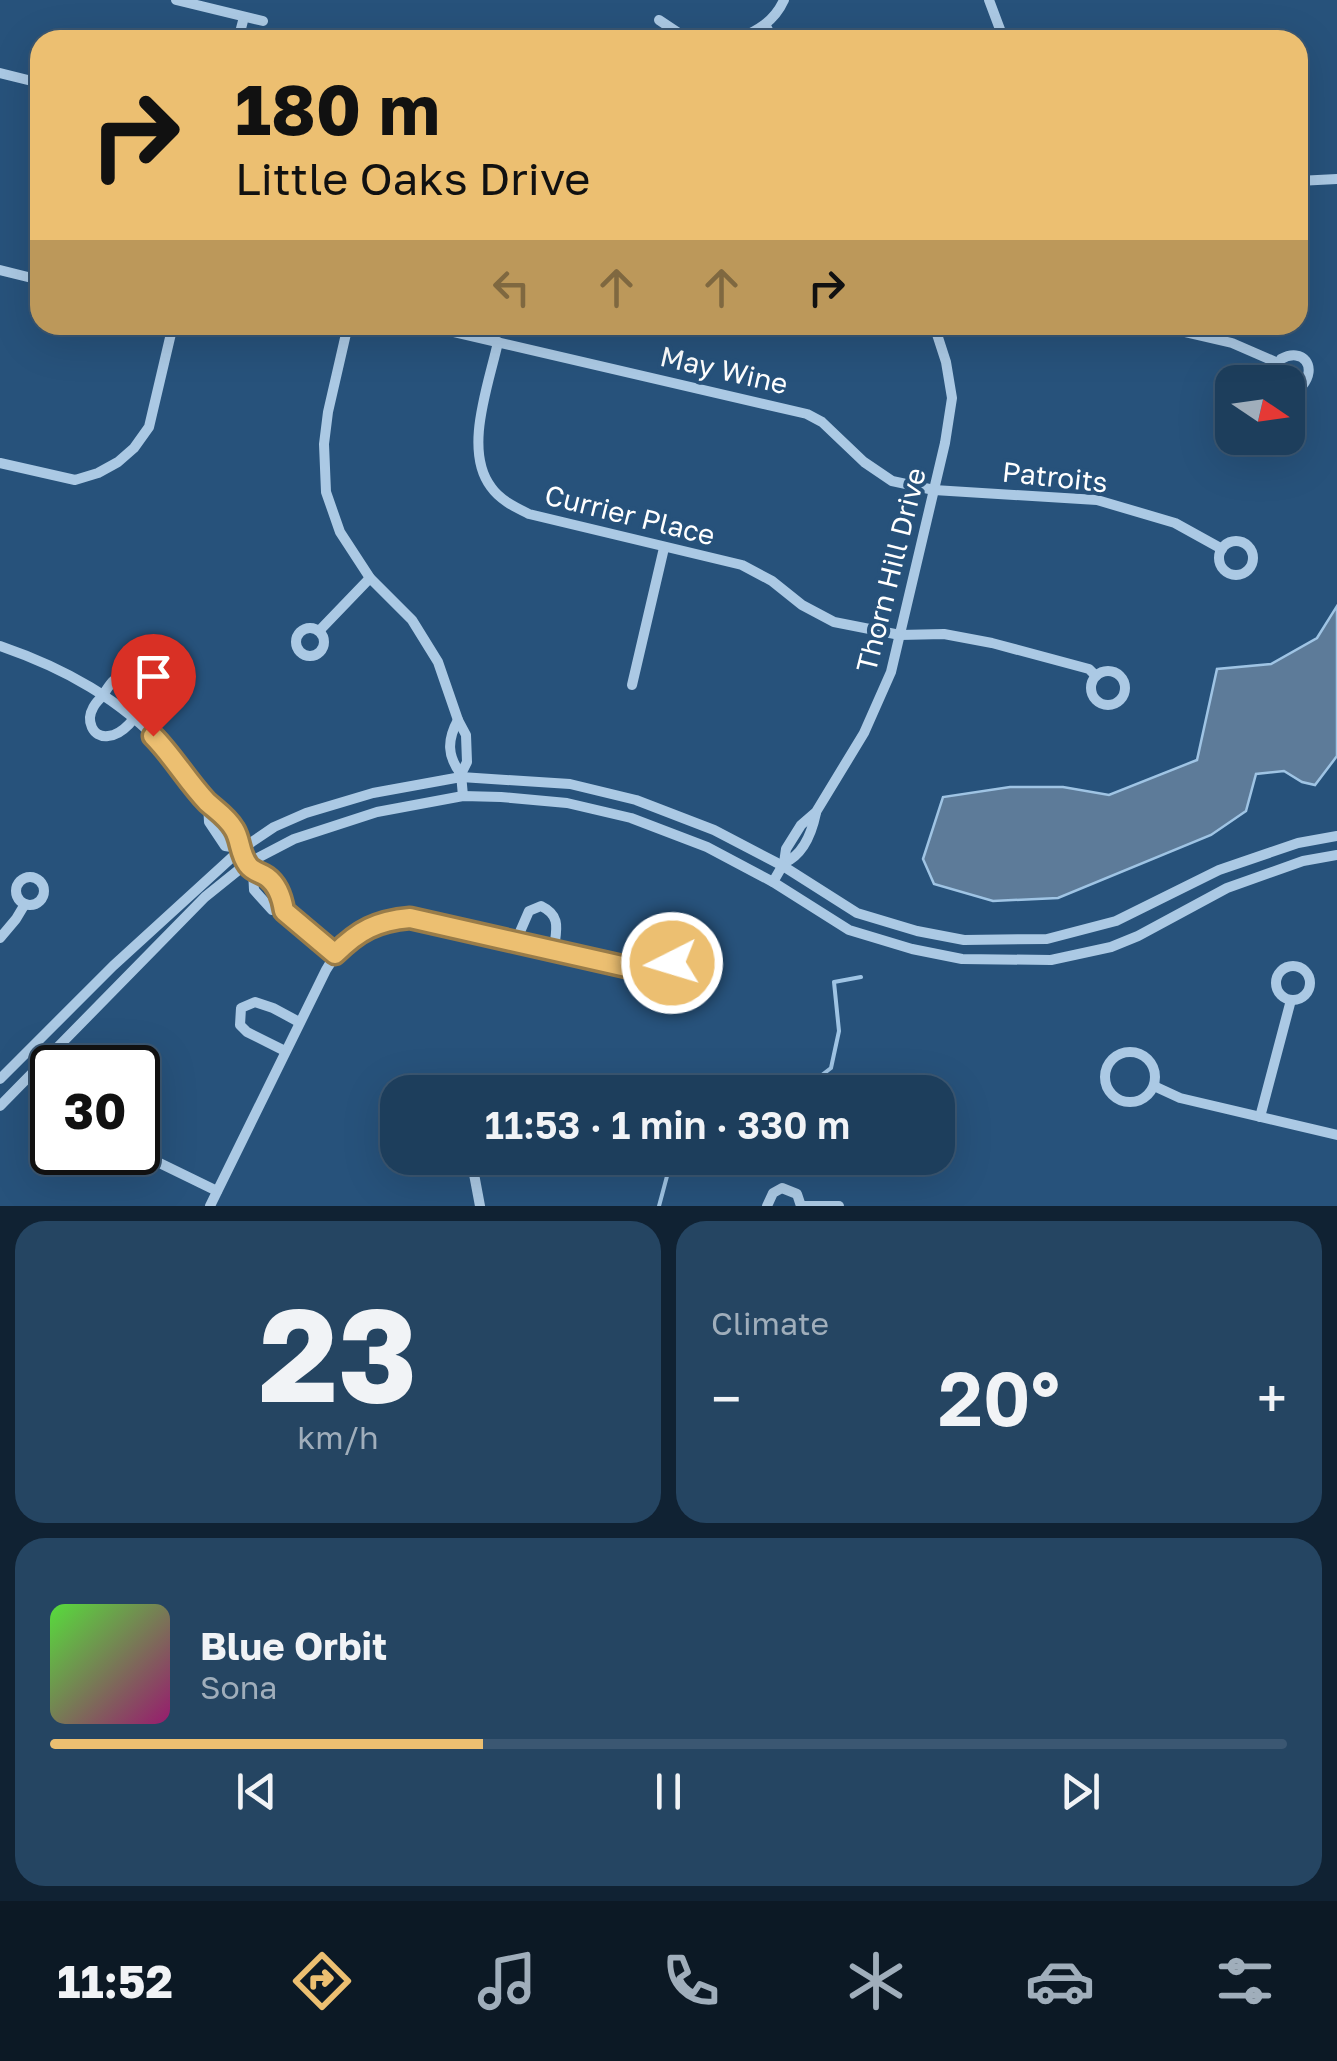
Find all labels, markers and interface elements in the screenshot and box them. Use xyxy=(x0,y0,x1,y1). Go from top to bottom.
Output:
text: 180 m xyxy=(235,66,440,150)
icon: right xyxy=(70,70,200,200)
text: Little Oaks Drive xyxy=(235,151,590,205)
icon: left xyxy=(484,260,539,315)
icon: ahead xyxy=(589,260,644,315)
icon: ahead xyxy=(694,260,749,315)
icon: right xyxy=(799,260,854,315)
street label: May Wine xyxy=(657,339,791,400)
north arrow xyxy=(1215,365,1305,455)
map controls xyxy=(1215,365,1305,455)
street label: Patroits xyxy=(1001,455,1109,498)
street label: Thorn Hill Drive xyxy=(849,464,932,676)
street label: Currier Place xyxy=(542,477,719,552)
pin xyxy=(111,634,196,737)
icon: arrive xyxy=(126,649,181,704)
position arrow xyxy=(620,911,724,1015)
speed limit sign: 30 xyxy=(30,1045,160,1175)
text: 11:53 · 1 min · 330 m xyxy=(485,1102,850,1147)
text: 23 xyxy=(259,1275,417,1431)
text: Climate xyxy=(711,1304,829,1342)
text: 20° xyxy=(938,1352,1060,1443)
text: − xyxy=(711,1365,741,1431)
text: + xyxy=(1257,1365,1287,1431)
text: km/h xyxy=(297,1418,379,1456)
text: Blue Orbit xyxy=(200,1623,387,1668)
text: Sona xyxy=(200,1668,277,1706)
icon: previous xyxy=(229,1764,284,1819)
icon: pause xyxy=(641,1764,696,1819)
icon: next xyxy=(1053,1764,1108,1819)
icon: directions xyxy=(287,1946,357,2016)
icon: music xyxy=(472,1946,542,2016)
icon: phone xyxy=(656,1946,726,2016)
icon: climate xyxy=(841,1946,911,2016)
icon: car xyxy=(1025,1946,1095,2016)
icon: filters xyxy=(1210,1946,1280,2016)
text: 11:52 xyxy=(57,1954,173,2008)

